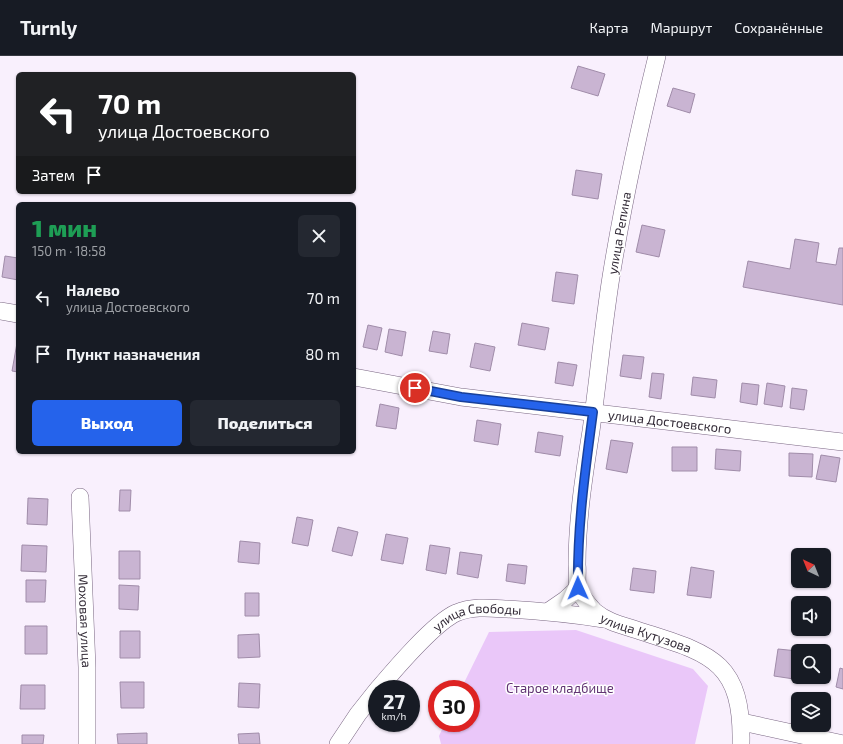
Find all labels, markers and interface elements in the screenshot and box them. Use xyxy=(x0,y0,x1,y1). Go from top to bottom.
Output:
text: Turnly xyxy=(20,16,77,39)
text: Карта xyxy=(590,19,628,36)
text: Маршрут xyxy=(650,19,712,36)
text: Сохранённые xyxy=(734,19,823,36)
text: 70 m xyxy=(98,86,161,120)
icon: left xyxy=(32,88,84,140)
text: улица Достоевского xyxy=(98,120,270,142)
icon: arrive xyxy=(83,164,105,186)
text: Затем xyxy=(32,166,75,184)
street label: улица Репина xyxy=(604,190,634,276)
text: 1 мин xyxy=(32,213,97,242)
button: close xyxy=(298,215,340,257)
text: 150 m · 18:58 xyxy=(32,243,106,259)
text: Налево xyxy=(66,281,120,299)
icon: left xyxy=(32,287,54,309)
text: 70 m xyxy=(307,289,340,307)
text: улица Достоевского xyxy=(66,299,190,315)
icon: arrive xyxy=(32,343,54,365)
text: Пункт назначения xyxy=(66,345,200,363)
text: 80 m xyxy=(305,345,340,363)
pin xyxy=(398,371,432,405)
icon: arrive xyxy=(404,377,426,399)
button: Выход xyxy=(32,400,182,446)
button: Поделиться xyxy=(190,400,340,446)
street label: улица Достоевского xyxy=(607,406,732,437)
north arrow xyxy=(791,548,831,588)
map controls xyxy=(791,548,831,732)
position arrow xyxy=(557,567,599,609)
street label: Моховая улица xyxy=(75,574,95,668)
button: sound xyxy=(791,596,831,636)
street label: улица Свободы xyxy=(429,600,522,635)
street label: улица Кутузова xyxy=(597,609,694,656)
button: search xyxy=(791,644,831,684)
speed limit sign: 30 xyxy=(428,680,480,732)
park label: Старое кладбище xyxy=(506,680,614,696)
text: 27 xyxy=(383,689,405,713)
button: layers xyxy=(791,692,831,732)
text: km/h xyxy=(382,710,406,722)

